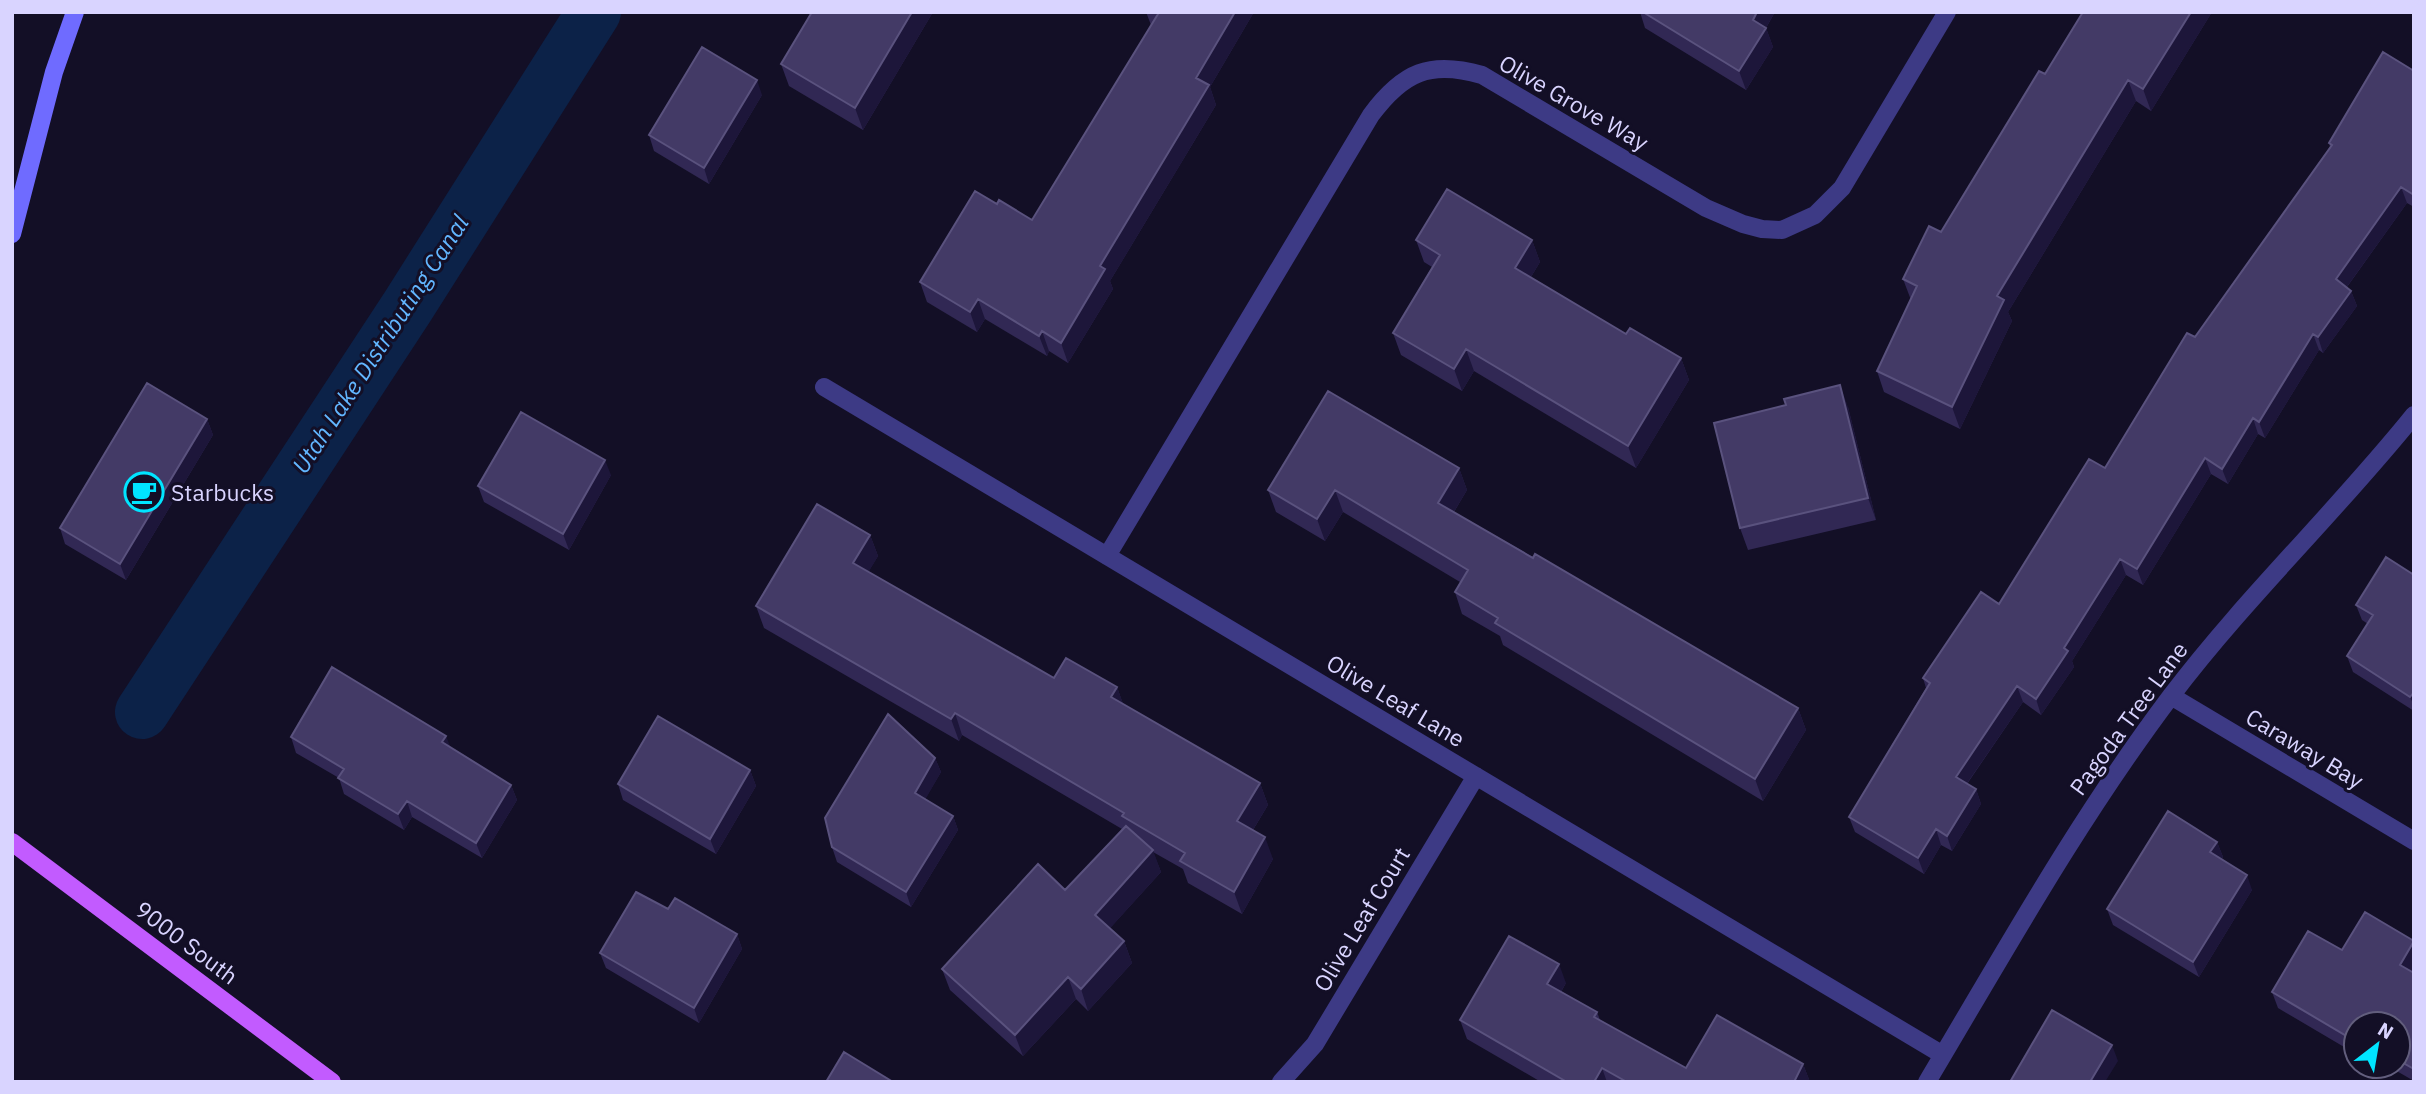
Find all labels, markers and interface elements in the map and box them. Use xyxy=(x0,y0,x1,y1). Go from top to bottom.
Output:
street label: Olive Grove Way xyxy=(1494,47,1655,157)
water label: Utah Lake Distributing Canal xyxy=(284,208,476,479)
cafe icon: Starbucks xyxy=(123,471,165,513)
place label: Starbucks xyxy=(171,477,274,507)
street label: Pagoda Tree Lane xyxy=(2062,635,2194,801)
street label: Olive Leaf Lane xyxy=(1321,647,1471,753)
street label: Caraway Bay xyxy=(2241,701,2370,795)
street label: Olive Leaf Court xyxy=(1306,841,1416,997)
street label: 9000 South xyxy=(130,894,244,990)
north arrow xyxy=(2342,1010,2412,1080)
text: N xyxy=(2374,1017,2398,1044)

